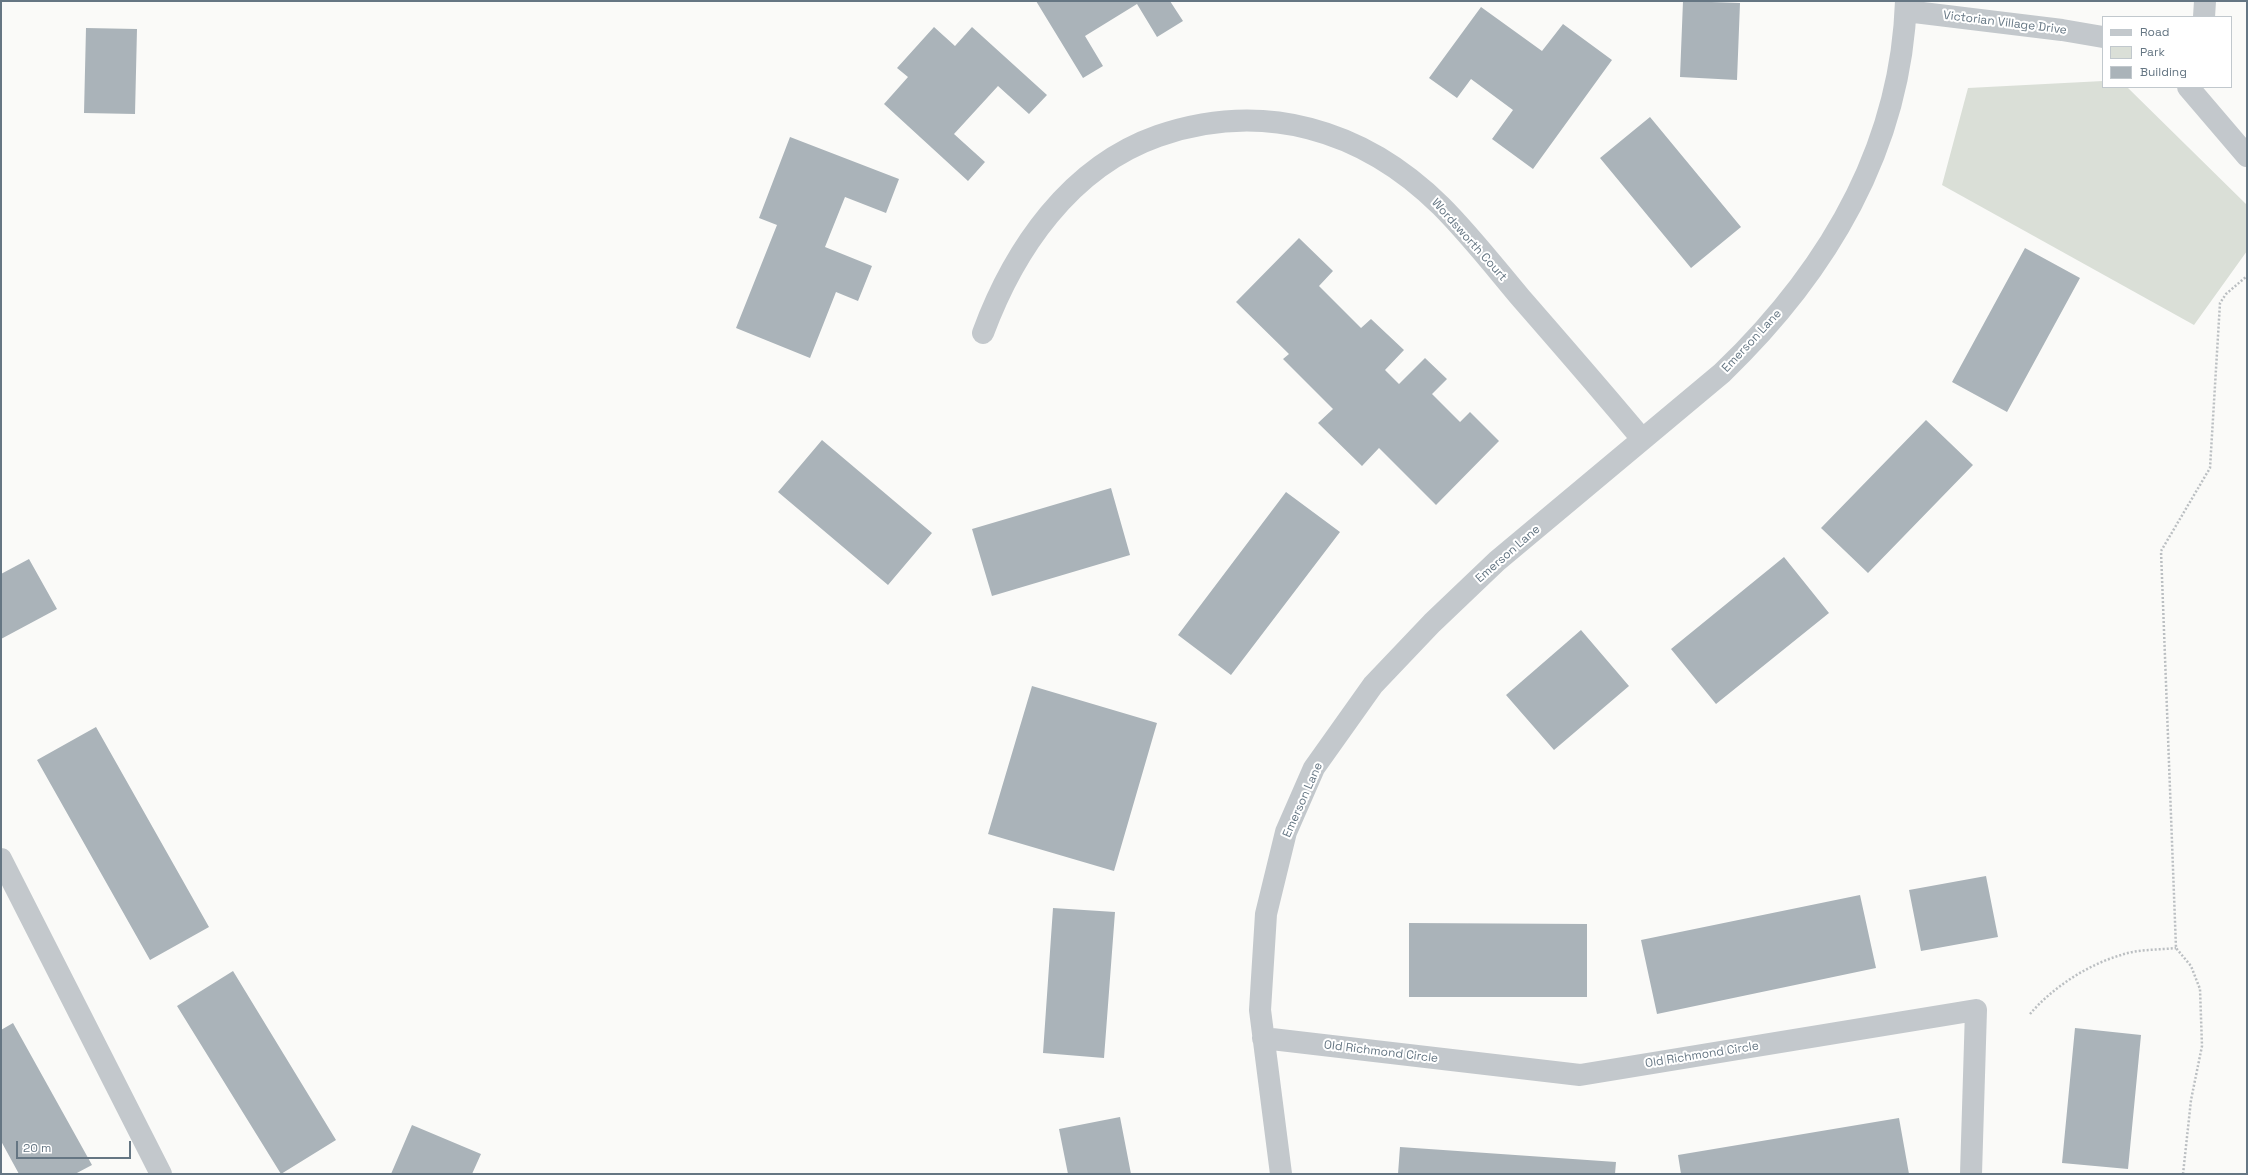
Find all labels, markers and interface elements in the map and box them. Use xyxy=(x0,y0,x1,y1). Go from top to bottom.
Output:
street label: Victorian Village Drive xyxy=(1942,8,2068,38)
legend xyxy=(2102,16,2232,88)
text: Road xyxy=(2140,24,2169,40)
text: Park xyxy=(2140,44,2165,60)
text: Building xyxy=(2140,64,2187,80)
street label: Wordsworth Court xyxy=(1428,196,1510,284)
street label: Emerson Lane xyxy=(1719,307,1785,375)
street label: Emerson Lane xyxy=(1473,522,1543,586)
street label: Emerson Lane xyxy=(1280,760,1326,840)
street label: Old Richmond Circle xyxy=(1323,1038,1439,1066)
street label: Old Richmond Circle xyxy=(1644,1039,1760,1071)
scale bar xyxy=(18,1133,133,1159)
text: 20 m xyxy=(23,1140,51,1156)

